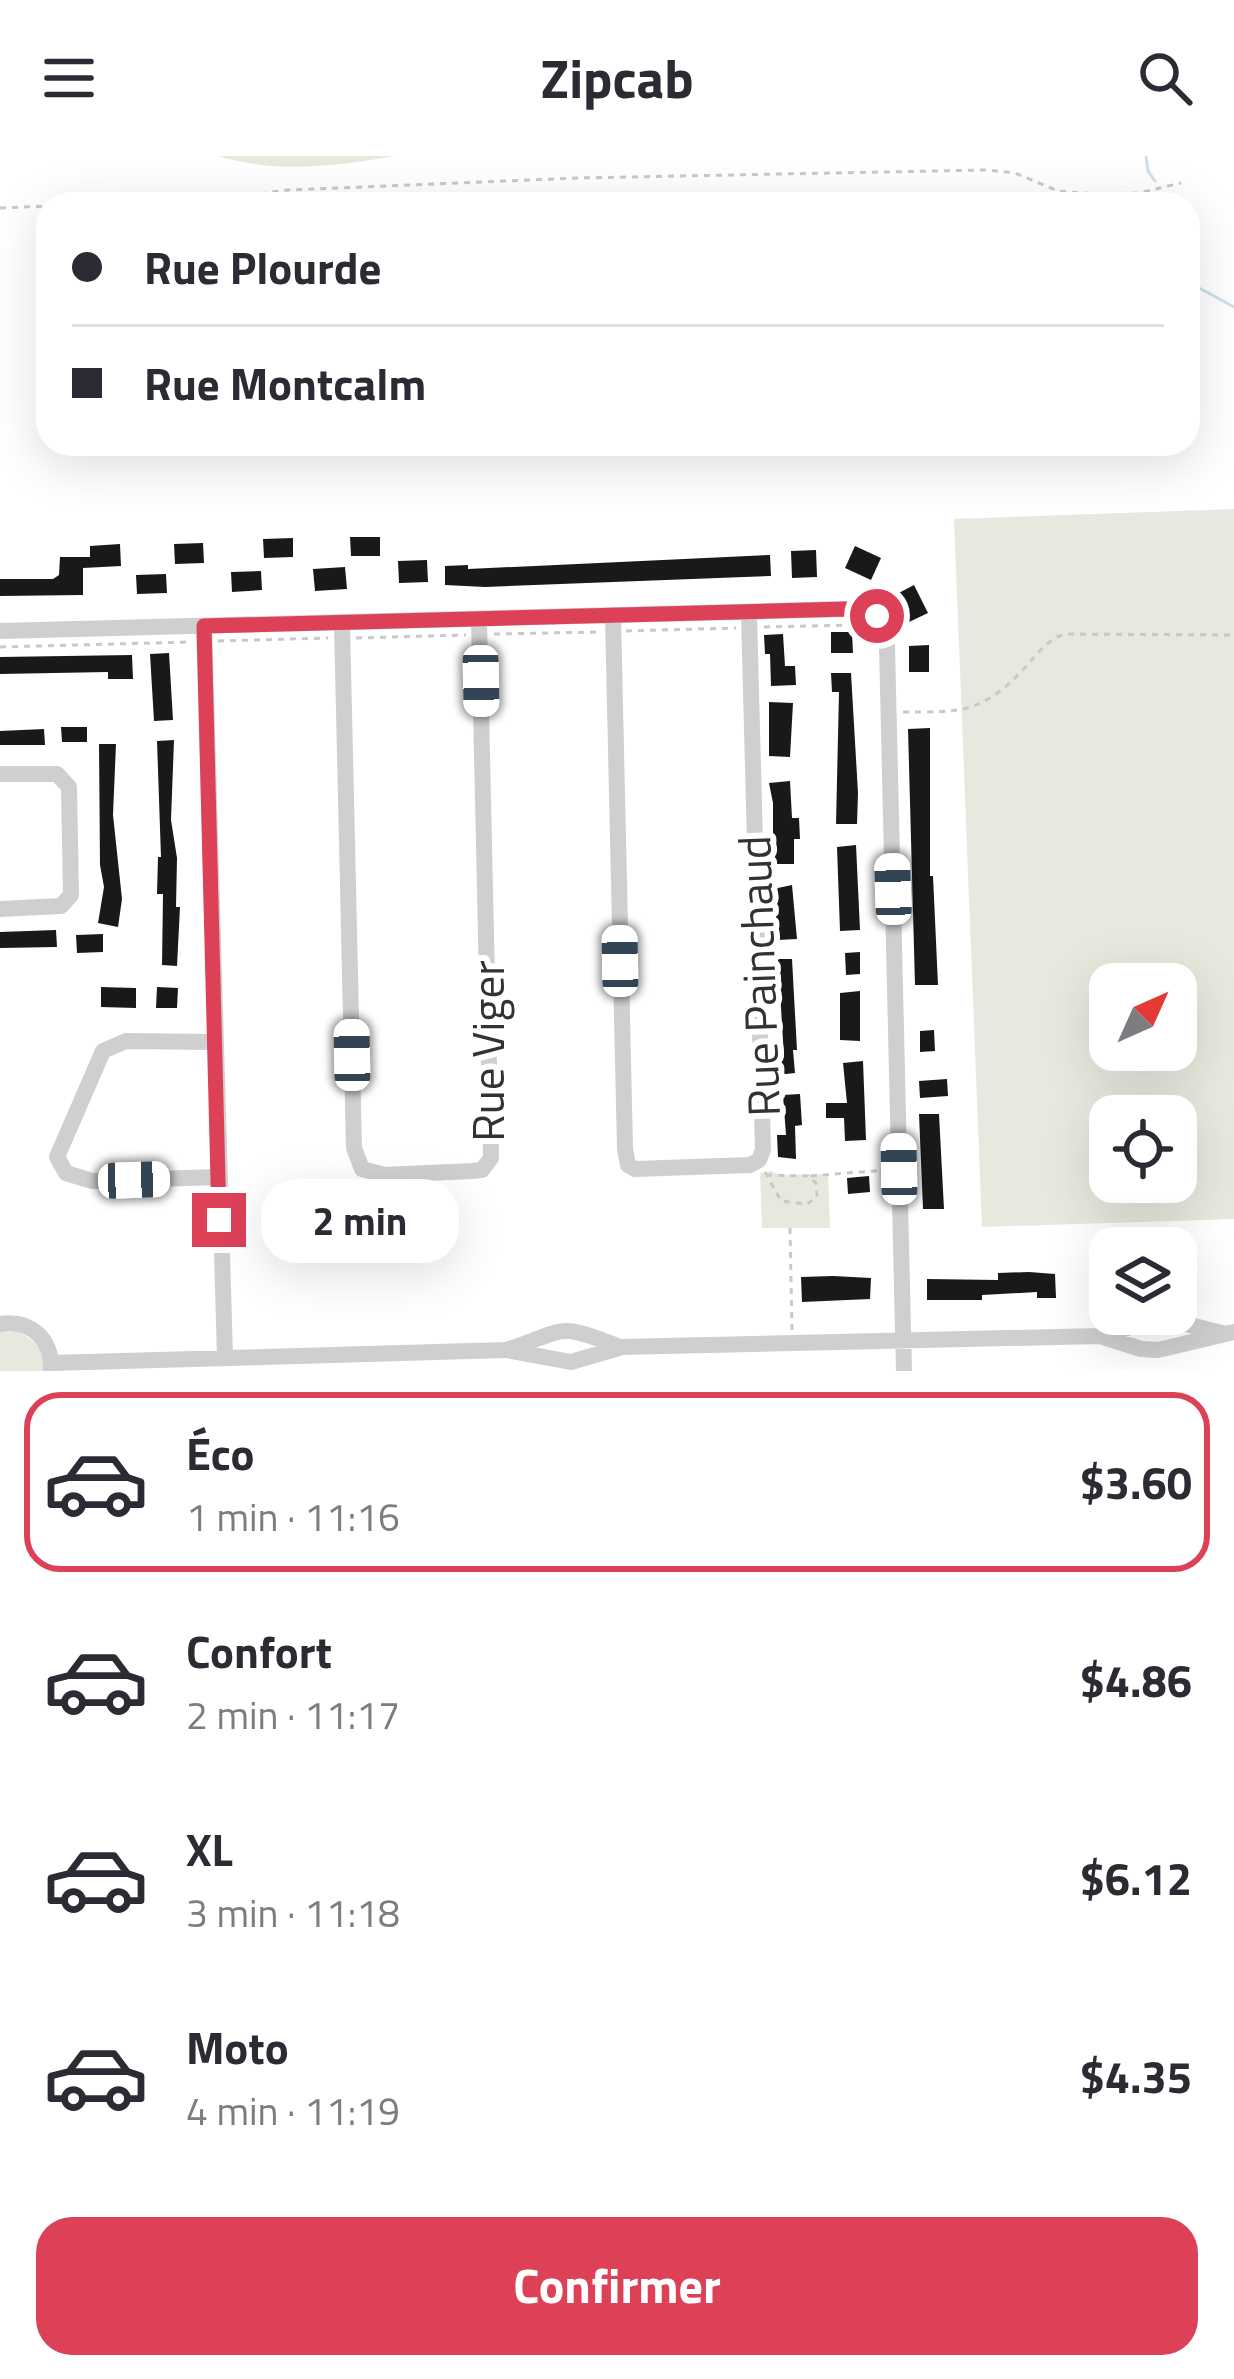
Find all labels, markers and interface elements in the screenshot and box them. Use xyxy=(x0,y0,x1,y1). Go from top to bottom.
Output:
text: Zipcab xyxy=(540,37,694,119)
icon: menu xyxy=(36,45,102,111)
icon: search xyxy=(1132,45,1198,111)
text: Rue Plourde xyxy=(144,233,382,301)
text: Rue Montcalm xyxy=(144,349,426,417)
route start xyxy=(850,589,904,643)
car xyxy=(462,645,500,717)
street label: Rue Painchaud xyxy=(719,834,797,1118)
car xyxy=(874,852,912,926)
car xyxy=(601,925,639,997)
street label: Rue Viger xyxy=(453,960,521,1142)
north arrow xyxy=(1089,963,1197,1071)
map controls xyxy=(1089,963,1197,1335)
car xyxy=(333,1019,371,1091)
button: locate xyxy=(1089,1095,1197,1203)
car xyxy=(880,1133,918,1205)
car xyxy=(97,1161,171,1199)
callout: 2 min xyxy=(261,1178,459,1262)
text: 2 min xyxy=(313,1191,407,1250)
route end xyxy=(192,1193,246,1247)
button: layers xyxy=(1089,1227,1197,1335)
text: Éco xyxy=(186,1419,255,1487)
icon: car xyxy=(42,1428,150,1536)
text: $3.60 xyxy=(1080,1448,1192,1516)
text: 1 min · 11:16 xyxy=(186,1487,400,1546)
text: Confort xyxy=(186,1617,332,1685)
icon: car xyxy=(42,1626,150,1734)
text: $4.86 xyxy=(1080,1646,1192,1714)
text: 2 min · 11:17 xyxy=(186,1685,400,1744)
text: XL xyxy=(186,1815,233,1883)
icon: car xyxy=(42,1824,150,1932)
text: $6.12 xyxy=(1080,1844,1192,1912)
text: 3 min · 11:18 xyxy=(186,1883,400,1942)
text: Moto xyxy=(186,2013,289,2081)
icon: car xyxy=(42,2022,150,2130)
text: $4.35 xyxy=(1080,2042,1192,2110)
text: 4 min · 11:19 xyxy=(186,2081,400,2140)
button: Confirmer xyxy=(36,2217,1198,2355)

